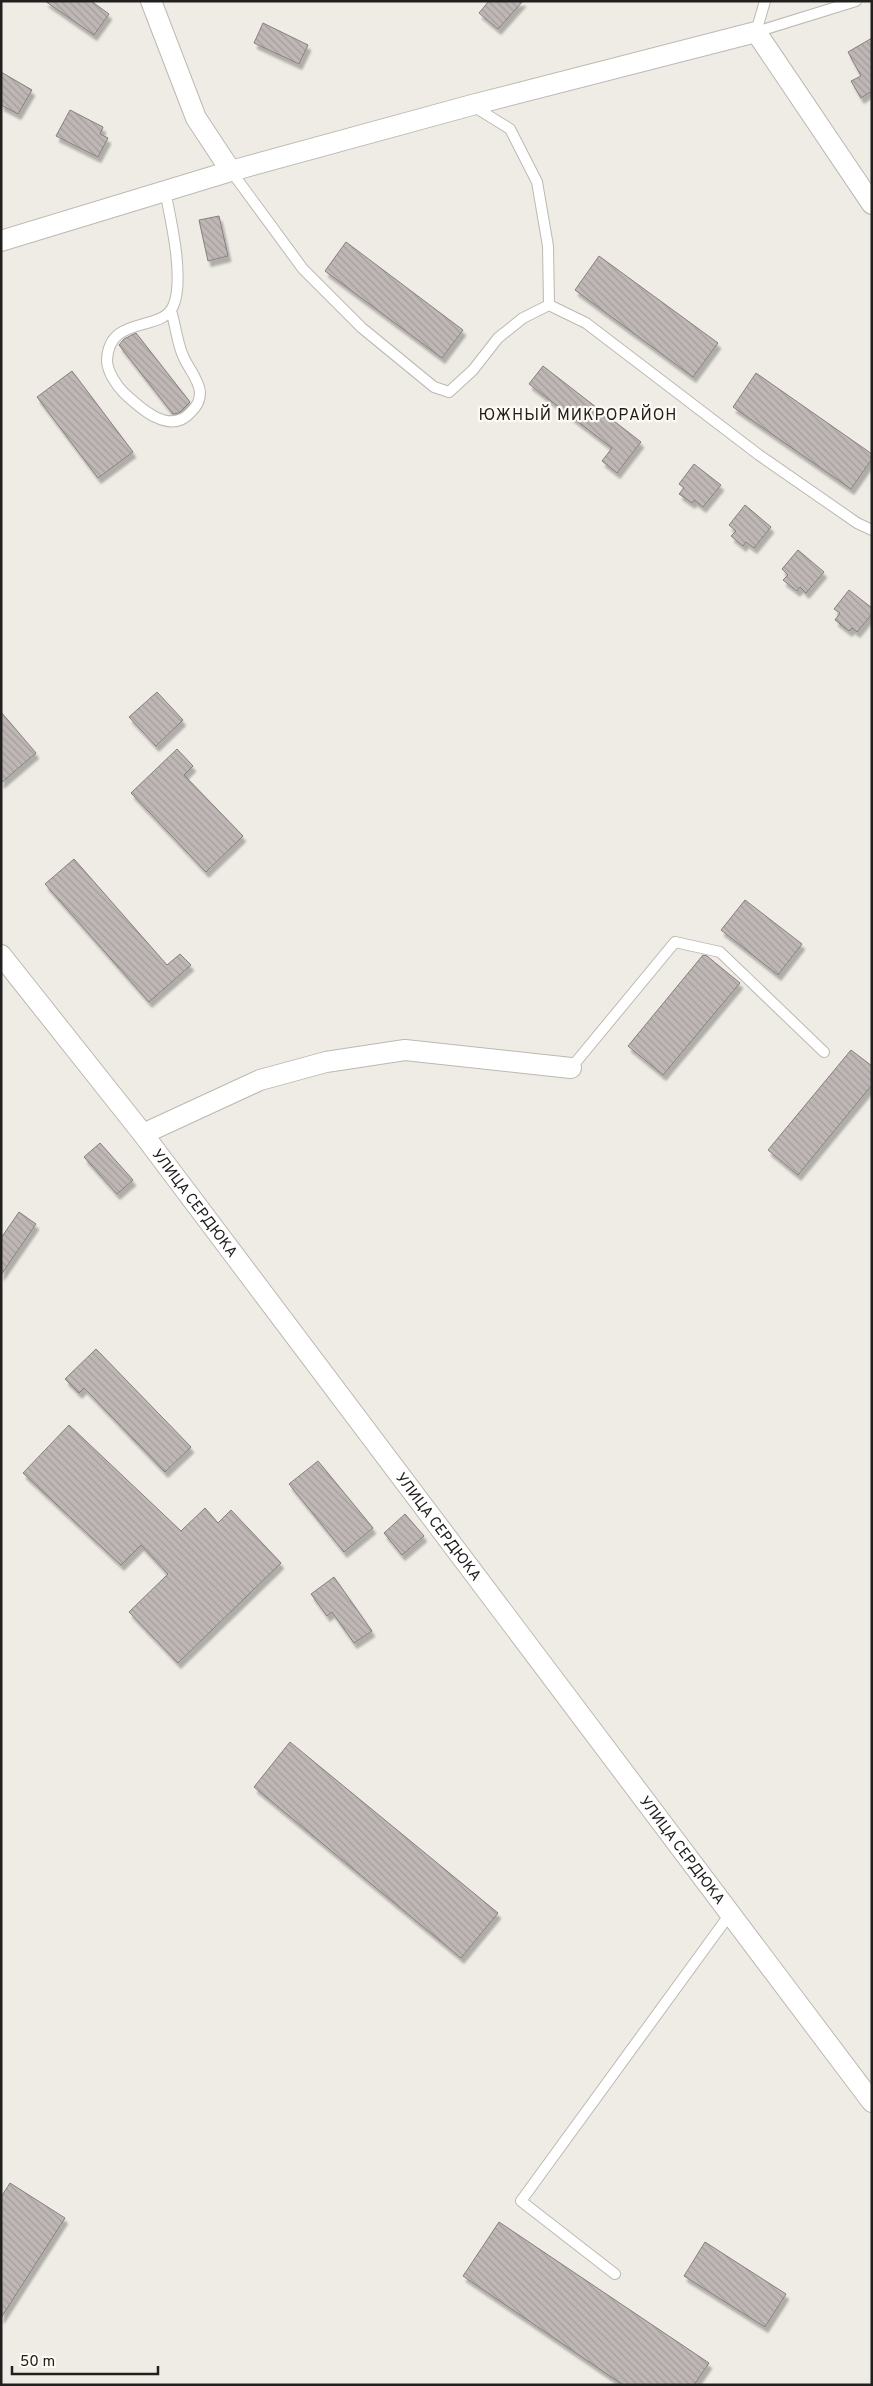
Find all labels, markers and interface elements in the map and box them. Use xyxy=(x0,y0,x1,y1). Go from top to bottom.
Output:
district label: ЮЖНЫЙ МИКРОРАЙОН xyxy=(478,404,678,426)
street label: УЛИЦА СЕРДЮКА xyxy=(147,1146,241,1262)
street label: УЛИЦА СЕРДЮКА xyxy=(390,1469,485,1586)
street label: УЛИЦА СЕРДЮКА xyxy=(634,1793,728,1909)
scale bar xyxy=(12,2344,159,2376)
text: 50 m xyxy=(20,2353,55,2372)

